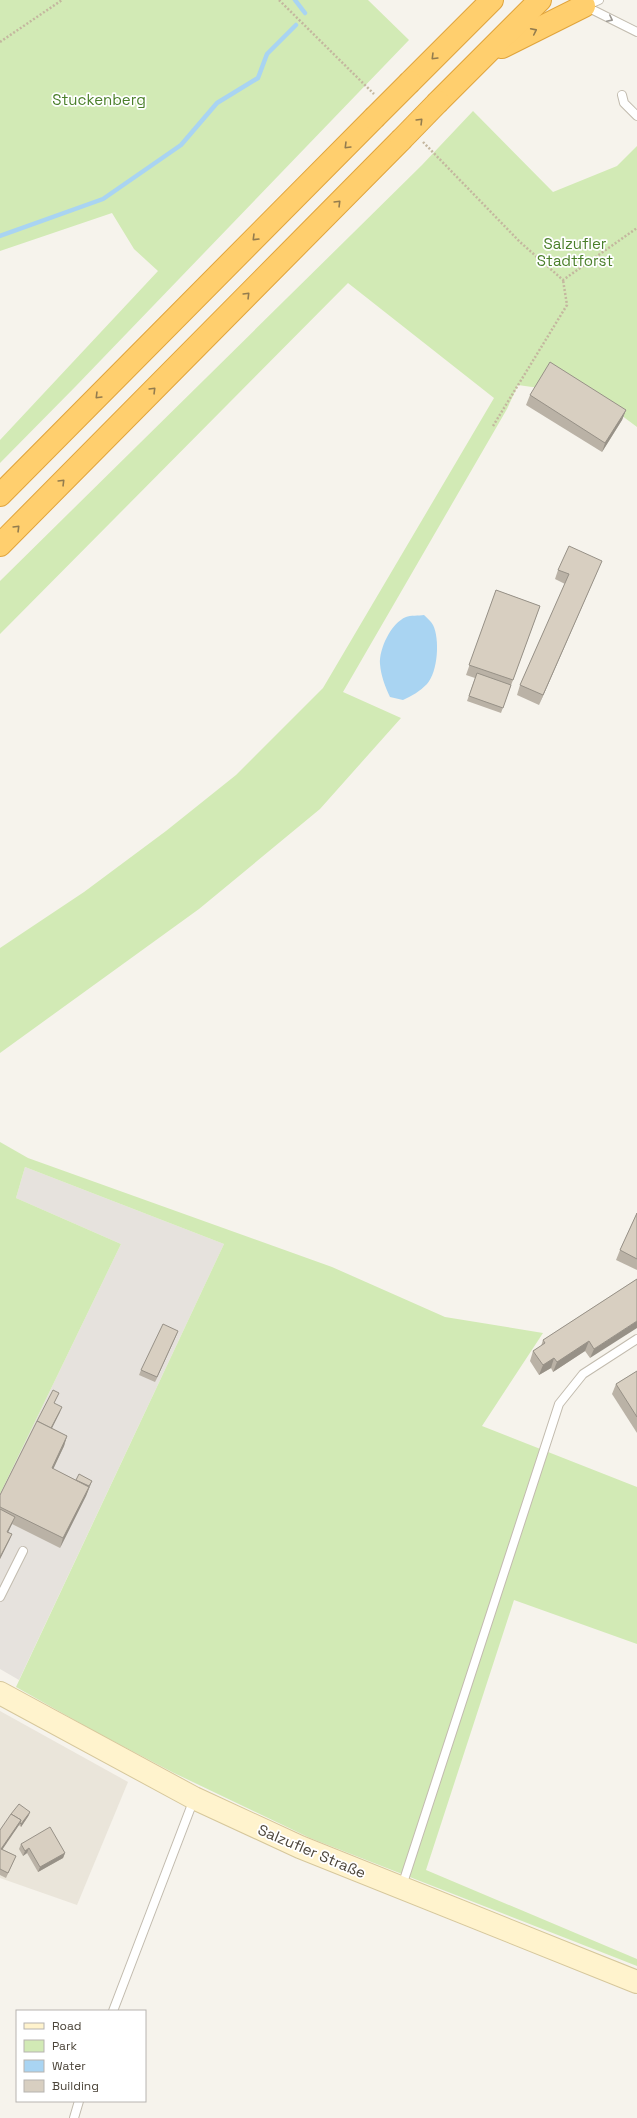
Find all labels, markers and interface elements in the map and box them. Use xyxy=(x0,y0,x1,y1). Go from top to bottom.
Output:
one-way arrow xyxy=(606,14,614,22)
one-way arrow xyxy=(530,28,537,36)
one-way arrow xyxy=(432,52,439,60)
park label: Stuckenberg xyxy=(52,90,146,109)
one-way arrow xyxy=(415,118,423,126)
one-way arrow xyxy=(344,141,352,149)
one-way arrow xyxy=(334,200,341,208)
one-way arrow xyxy=(252,233,260,241)
park label: Salzufler Stadtforst xyxy=(537,234,613,270)
one-way arrow xyxy=(242,292,250,300)
one-way arrow xyxy=(148,387,156,395)
one-way arrow xyxy=(95,391,103,399)
one-way arrow xyxy=(57,479,65,487)
one-way arrow xyxy=(12,525,20,533)
street label: Salzufler Straße xyxy=(255,1820,369,1882)
legend xyxy=(16,2010,146,2102)
text: Road xyxy=(52,2018,81,2034)
text: Park xyxy=(52,2038,77,2054)
text: Water xyxy=(52,2058,86,2074)
text: Building xyxy=(52,2078,99,2094)

